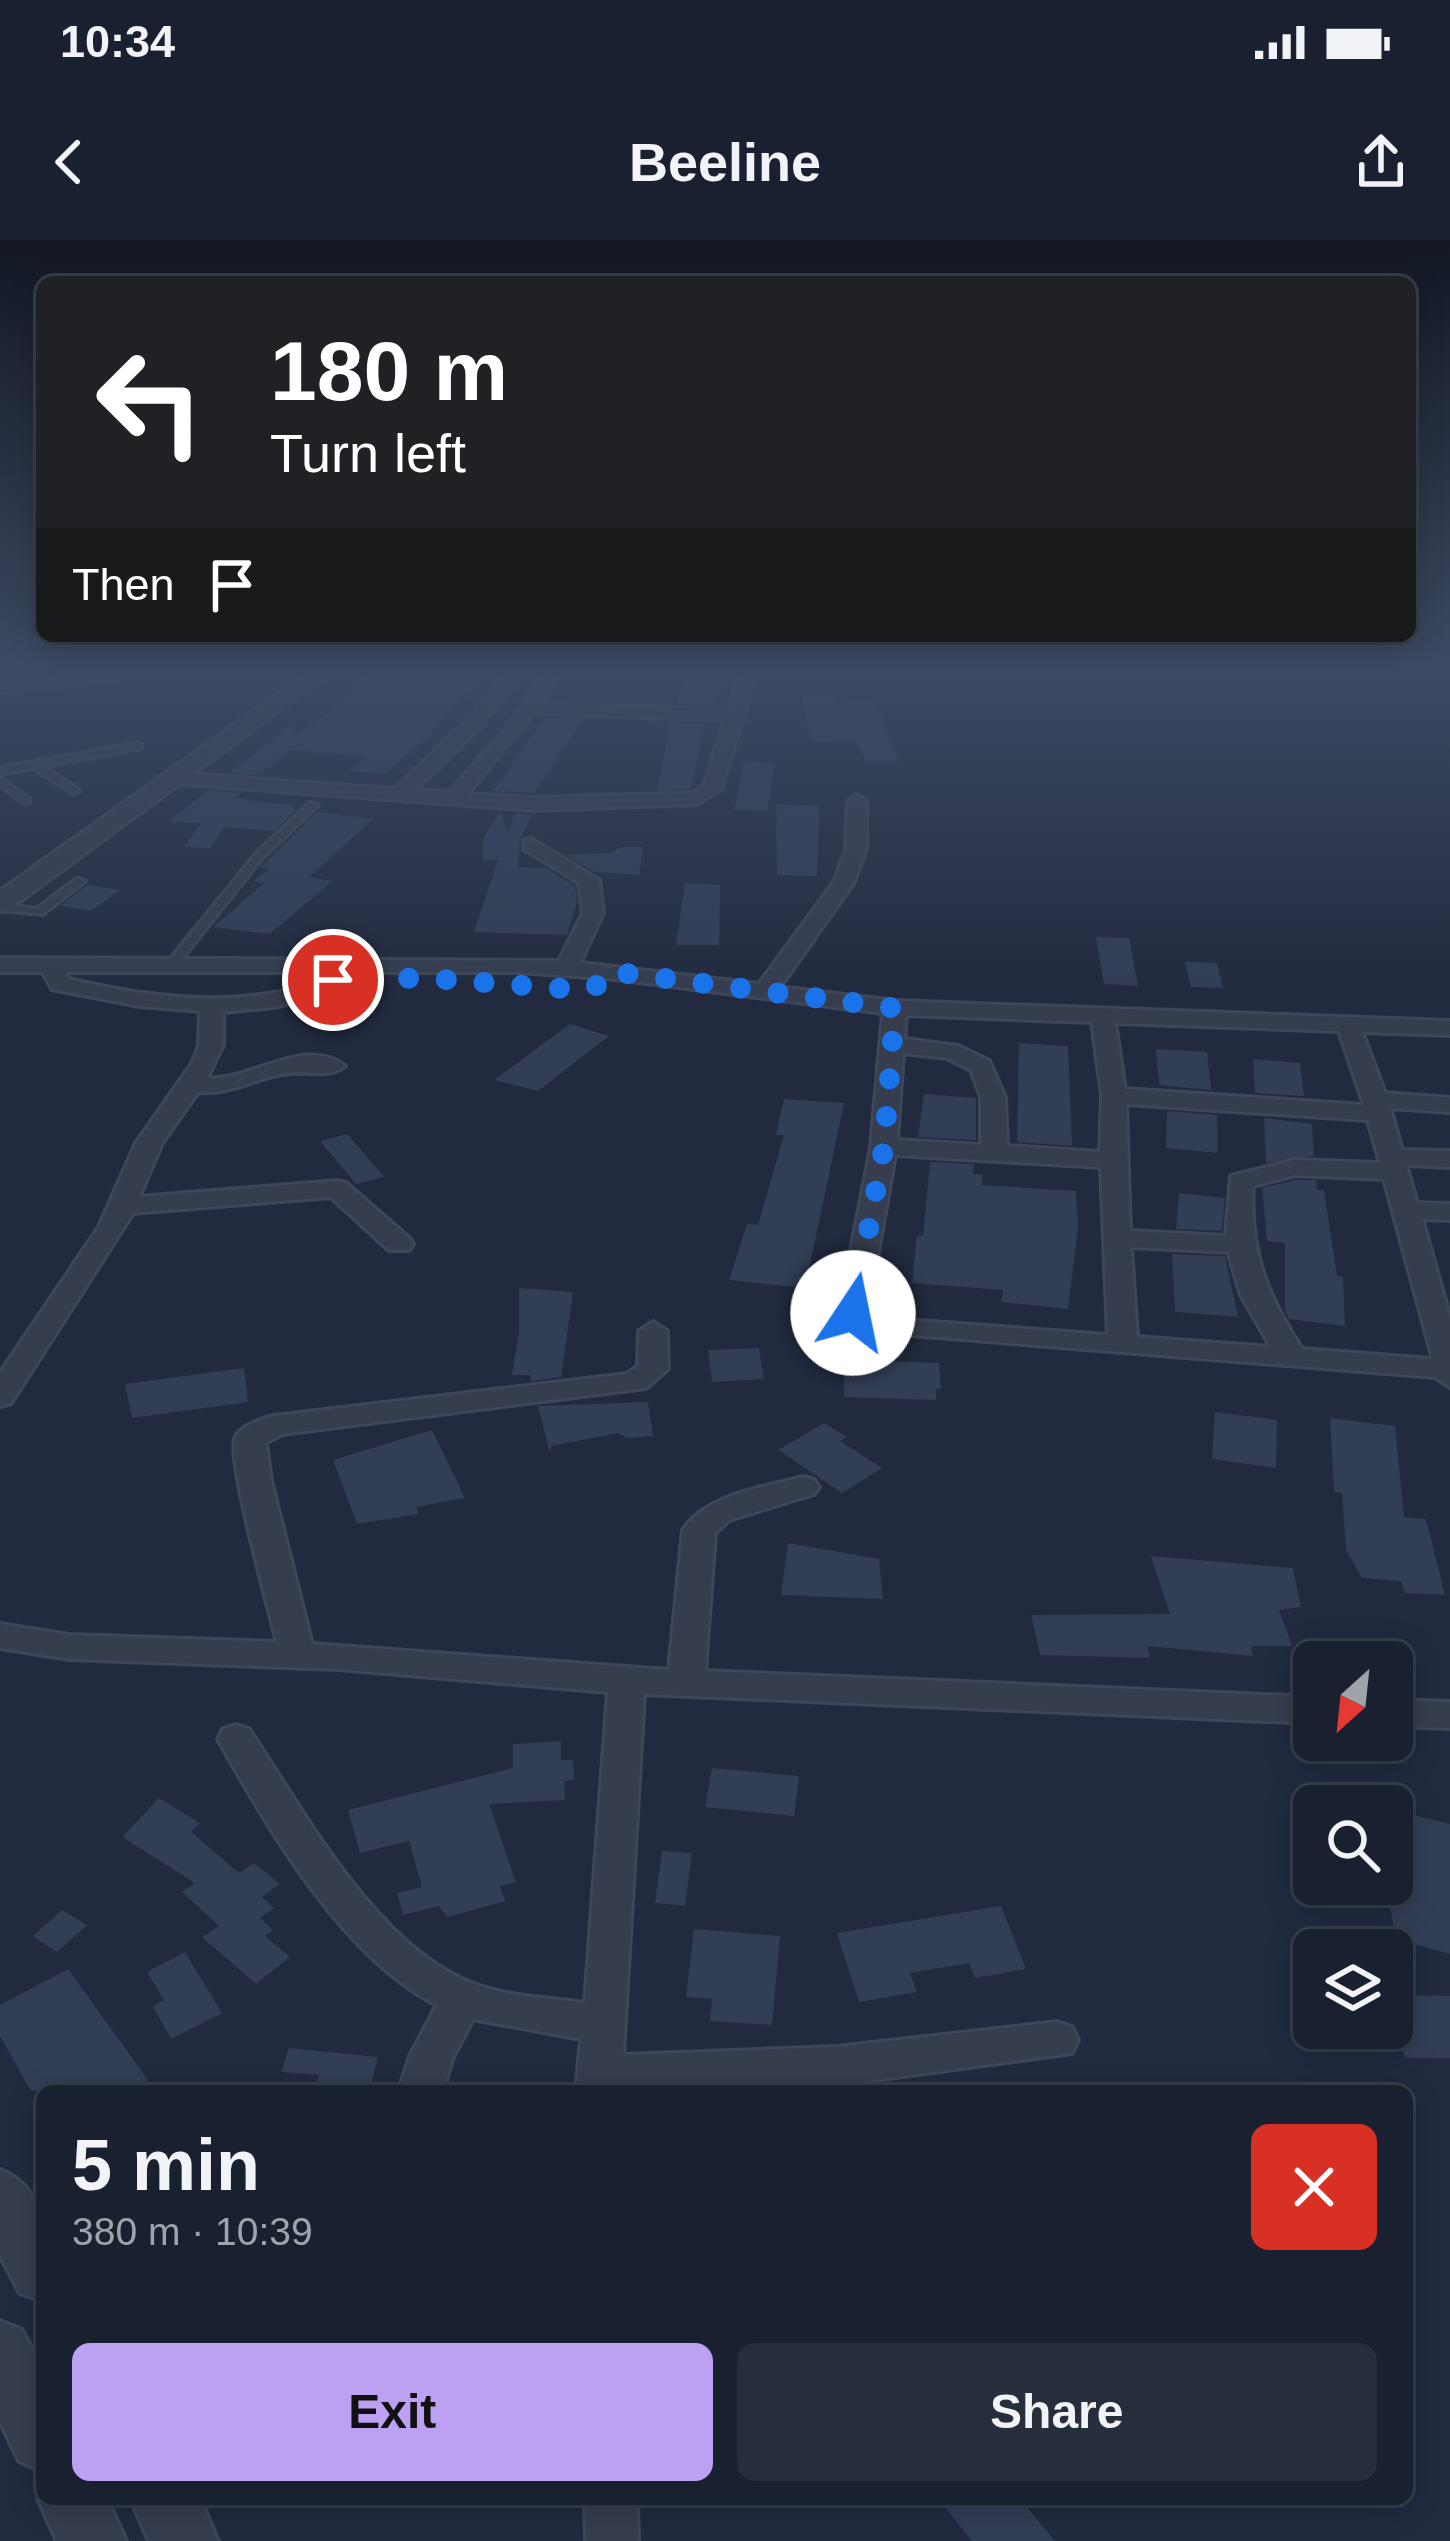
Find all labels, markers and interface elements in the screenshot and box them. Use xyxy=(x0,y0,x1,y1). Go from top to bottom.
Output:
text: 10:34 xyxy=(60,16,175,67)
icon: back xyxy=(36,129,102,195)
icon: share xyxy=(1348,129,1414,195)
text: Beeline xyxy=(629,132,821,192)
icon: left xyxy=(72,324,228,480)
text: 180 m xyxy=(270,324,508,418)
text: Turn left xyxy=(270,423,466,483)
icon: arrive xyxy=(199,552,265,618)
text: Then xyxy=(72,559,175,610)
pin xyxy=(282,929,384,1031)
icon: arrive xyxy=(300,947,366,1013)
position arrow xyxy=(790,1250,916,1376)
north arrow xyxy=(1293,1641,1413,1761)
map controls xyxy=(1293,1641,1413,2049)
button: search xyxy=(1293,1785,1413,1905)
button: layers xyxy=(1293,1929,1413,2049)
button: close xyxy=(1251,2124,1377,2250)
text: 5 min xyxy=(72,2125,260,2205)
text: 380 m · 10:39 xyxy=(72,2210,313,2253)
button: Exit xyxy=(72,2343,713,2481)
button: Share xyxy=(737,2343,1377,2481)

